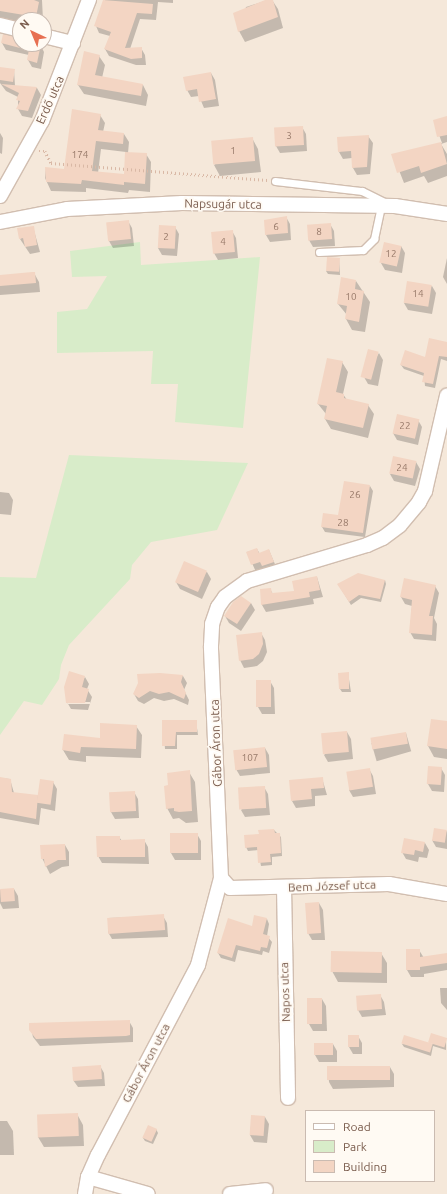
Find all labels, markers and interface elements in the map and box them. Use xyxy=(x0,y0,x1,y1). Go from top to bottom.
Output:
north arrow xyxy=(12,12,52,52)
text: N xyxy=(17,17,31,31)
street label: Erdő utca xyxy=(33,74,67,126)
house number: 3 xyxy=(286,130,292,142)
house number: 1 xyxy=(230,145,236,157)
house number: 174 xyxy=(72,149,88,161)
street label: Napsugár utca xyxy=(184,196,262,212)
house number: 6 xyxy=(273,221,279,233)
house number: 8 xyxy=(316,226,322,238)
house number: 2 xyxy=(163,231,169,243)
house number: 4 xyxy=(220,236,226,248)
house number: 12 xyxy=(385,248,397,260)
house number: 14 xyxy=(412,288,424,300)
house number: 10 xyxy=(345,291,357,303)
house number: 22 xyxy=(399,420,411,432)
house number: 24 xyxy=(396,462,408,474)
house number: 26 xyxy=(349,489,361,501)
house number: 28 xyxy=(337,517,349,529)
street label: Gábor Áron utca xyxy=(207,699,225,787)
house number: 107 xyxy=(242,752,258,764)
street label: Bem József utca xyxy=(288,877,376,895)
street label: Napos utca xyxy=(277,962,293,1022)
street label: Gábor Áron utca xyxy=(119,1021,173,1105)
legend xyxy=(305,1110,435,1182)
text: Road xyxy=(343,1120,371,1133)
text: Park xyxy=(343,1140,367,1153)
text: Building xyxy=(343,1160,387,1173)

